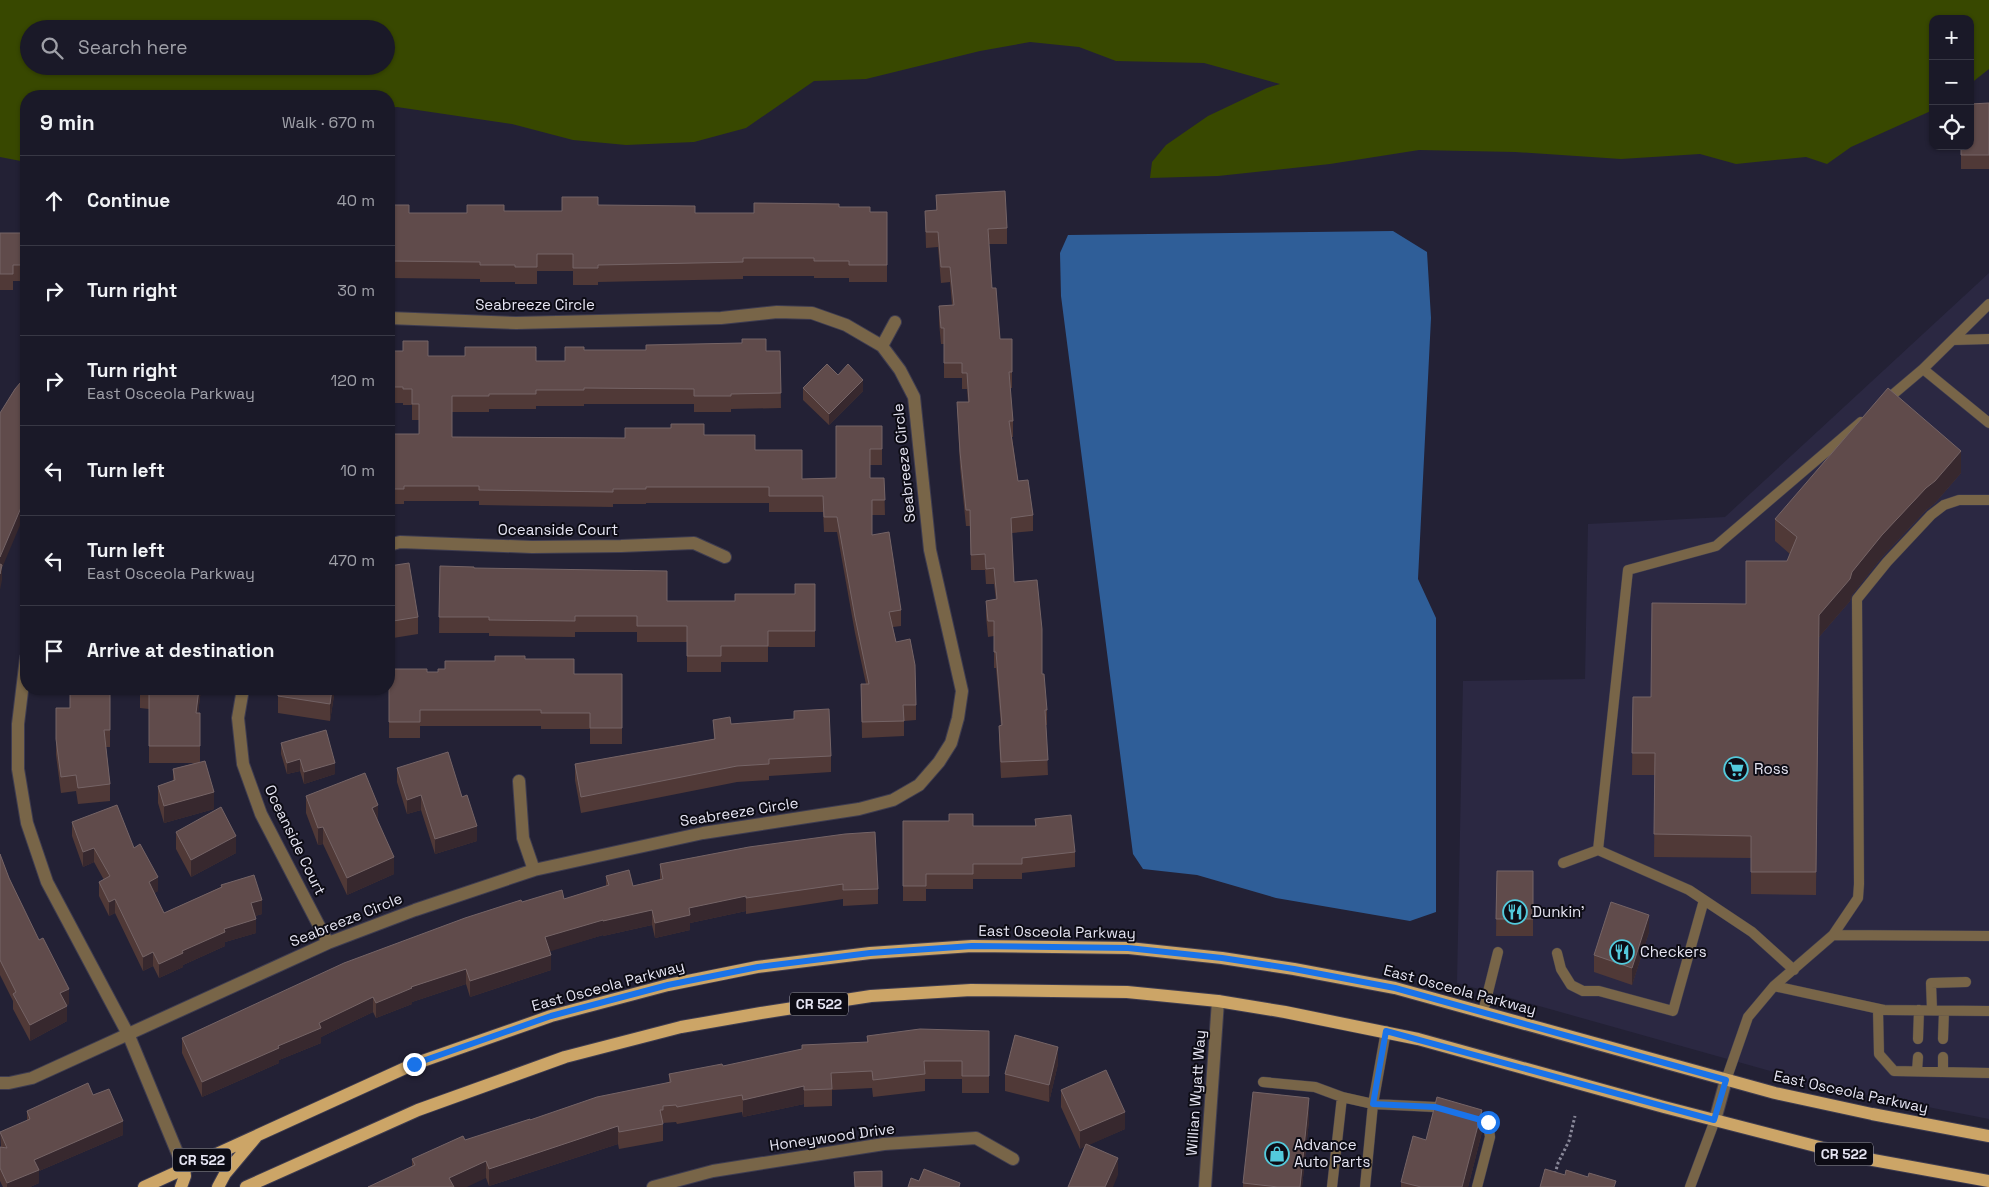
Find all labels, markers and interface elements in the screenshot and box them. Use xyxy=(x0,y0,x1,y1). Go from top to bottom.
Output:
map controls xyxy=(1929,15,1974,150)
button: + xyxy=(1929,15,1974,60)
search box xyxy=(20,20,395,75)
icon: search xyxy=(38,34,66,62)
text: Search here xyxy=(78,35,188,60)
button: − xyxy=(1929,60,1974,105)
button: locate xyxy=(1929,105,1974,150)
text: 9 min xyxy=(40,109,95,136)
text: Walk · 670 m xyxy=(282,112,375,133)
icon: ahead xyxy=(40,187,68,215)
text: Continue xyxy=(87,188,170,213)
text: 40 m xyxy=(337,190,375,211)
icon: right xyxy=(40,277,68,305)
text: Turn right xyxy=(87,278,177,303)
text: 30 m xyxy=(337,280,375,301)
street label: Seabreeze Circle xyxy=(475,295,595,314)
text: Turn right xyxy=(87,358,177,383)
icon: right xyxy=(40,367,68,395)
text: 120 m xyxy=(331,370,375,391)
text: East Osceola Parkway xyxy=(87,383,255,404)
street label: Seabreeze Circle xyxy=(888,402,919,524)
icon: left xyxy=(40,457,68,485)
text: Turn left xyxy=(87,458,165,483)
text: 10 m xyxy=(340,460,375,481)
street label: Oceanside Court xyxy=(498,520,618,539)
text: Turn left xyxy=(87,538,165,563)
icon: left xyxy=(40,547,68,575)
text: 470 m xyxy=(328,550,375,571)
text: East Osceola Parkway xyxy=(87,563,255,584)
icon: arrive xyxy=(40,637,68,665)
text: Arrive at destination xyxy=(87,638,275,663)
supermarket icon: Ross xyxy=(1723,756,1749,782)
place label: Ross xyxy=(1754,759,1789,778)
street label: Oceanside Court xyxy=(261,782,330,898)
street label: Seabreeze Circle xyxy=(678,793,800,830)
street label: Seabreeze Circle xyxy=(287,888,405,951)
restaurant icon: Dunkin' xyxy=(1502,899,1528,925)
place label: Dunkin' xyxy=(1532,902,1585,921)
street label: East Osceola Parkway xyxy=(978,921,1136,942)
restaurant icon: Checkers xyxy=(1609,939,1635,965)
place label: Checkers xyxy=(1640,942,1707,961)
street label: East Osceola Parkway xyxy=(529,956,686,1015)
street label: East Osceola Parkway xyxy=(1382,960,1539,1019)
road number: CR 522 xyxy=(790,992,848,1016)
street label: Willian Wyatt Way xyxy=(1182,1029,1209,1157)
route end xyxy=(403,1053,426,1076)
street label: East Osceola Parkway xyxy=(1772,1066,1930,1117)
route start xyxy=(1477,1111,1500,1134)
street label: Honeywood Drive xyxy=(768,1118,896,1155)
place label: Advance Auto Parts xyxy=(1294,1135,1370,1171)
shop icon: Advance Auto Parts xyxy=(1264,1141,1290,1167)
road number: CR 522 xyxy=(1815,1142,1873,1166)
road number: CR 522 xyxy=(173,1148,231,1172)

